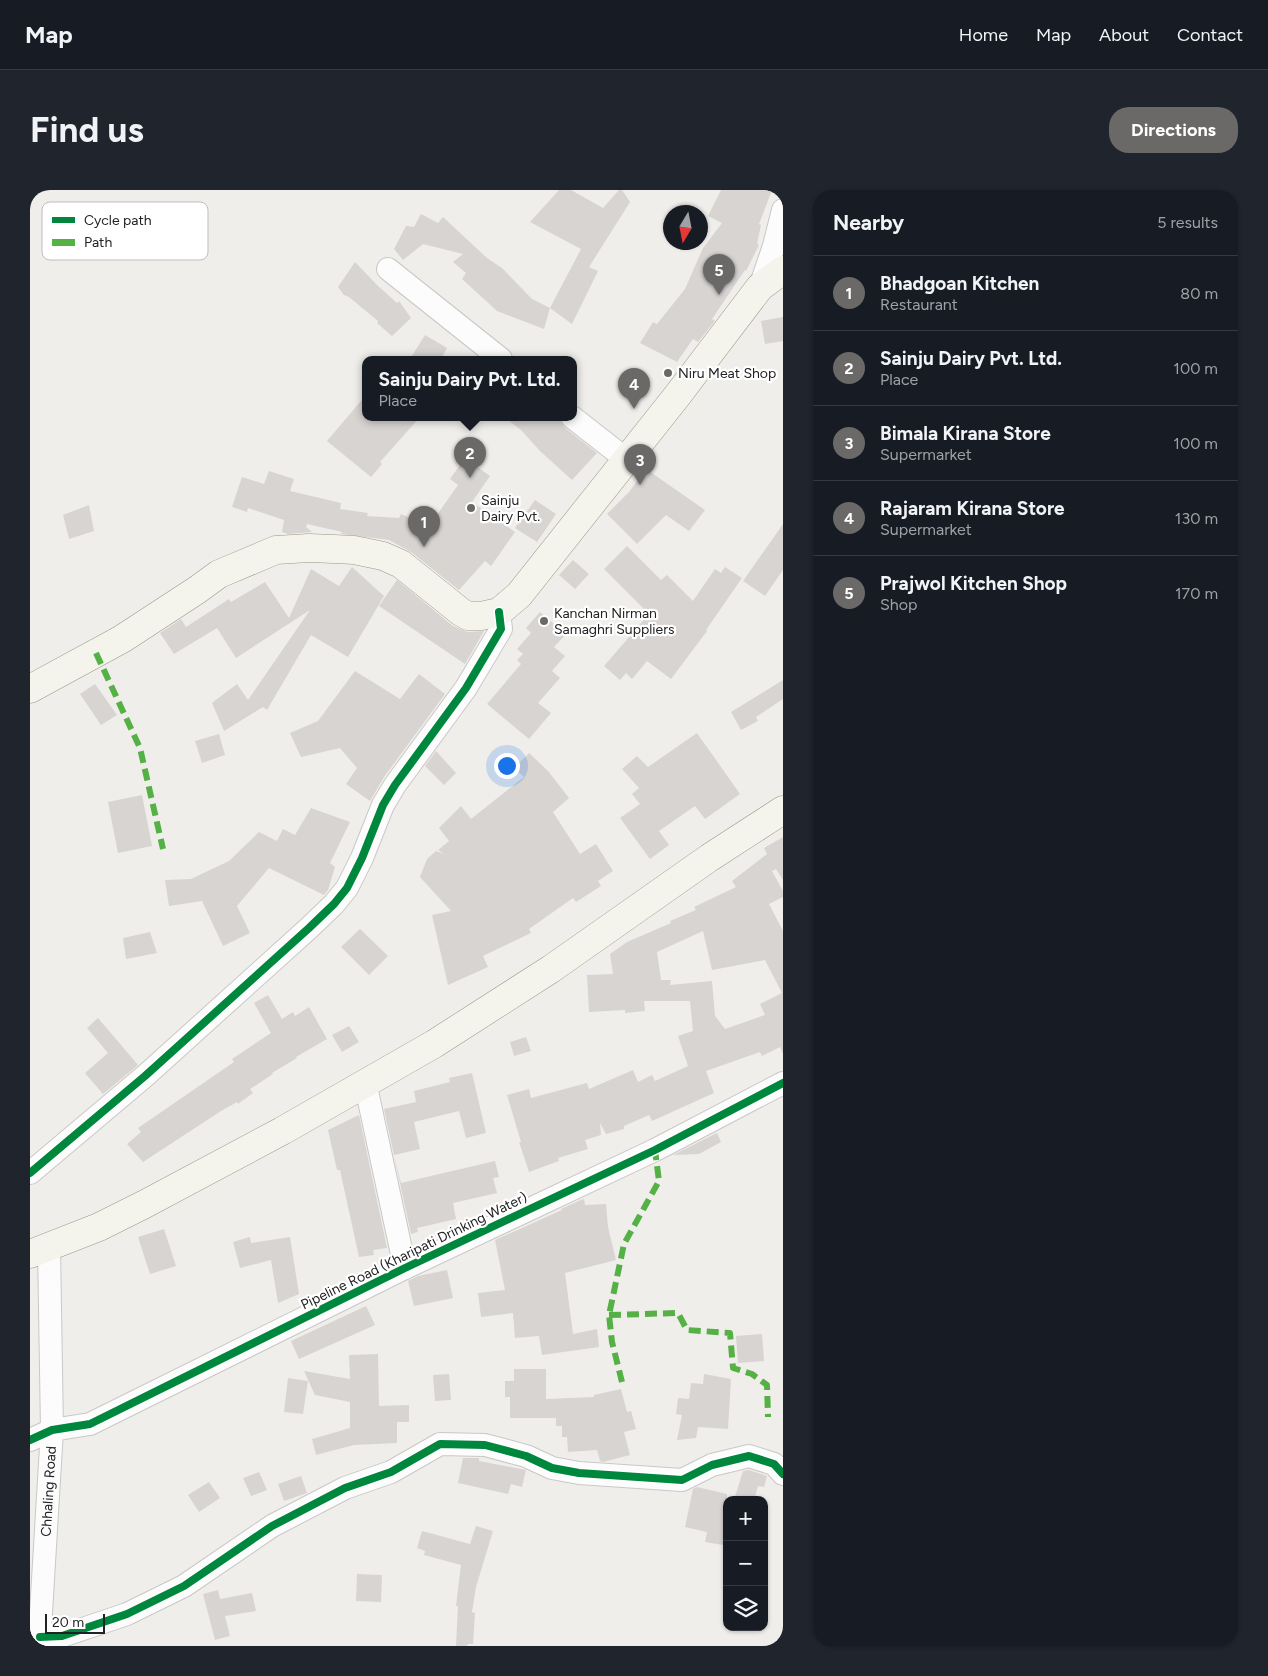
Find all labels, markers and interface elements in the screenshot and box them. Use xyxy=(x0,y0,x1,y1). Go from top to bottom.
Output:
text: Map xyxy=(25,20,73,49)
text: Home xyxy=(959,24,1008,46)
text: Map xyxy=(1036,24,1071,46)
text: About xyxy=(1099,24,1149,46)
text: Contact xyxy=(1177,24,1243,46)
button: Directions xyxy=(1109,107,1238,153)
text: Find us xyxy=(30,109,144,151)
legend xyxy=(42,202,208,260)
north arrow xyxy=(663,205,708,250)
text: Nearby xyxy=(833,210,904,235)
text: Cycle path xyxy=(84,212,152,229)
text: 5 results xyxy=(1157,213,1218,232)
text: Path xyxy=(84,234,112,251)
pin: 5 xyxy=(703,254,735,295)
text: Bhadgoan Kitchen xyxy=(880,272,1039,295)
text: 1 xyxy=(846,284,852,303)
text: 80 m xyxy=(1180,284,1218,303)
text: Restaurant xyxy=(880,295,958,314)
text: Sainju Dairy Pvt. Ltd. xyxy=(880,347,1062,370)
popup xyxy=(362,356,577,421)
text: 2 xyxy=(844,359,854,378)
text: 100 m xyxy=(1173,359,1218,378)
place label: Niru Meat Shop xyxy=(678,365,776,382)
marker: Niru Meat Shop xyxy=(662,367,674,379)
text: Sainju Dairy Pvt. Ltd. xyxy=(379,368,560,391)
pin: 4 xyxy=(618,368,650,409)
text: Place xyxy=(880,370,918,389)
text: Place xyxy=(379,391,417,410)
text: Bimala Kirana Store xyxy=(880,422,1051,445)
text: 3 xyxy=(845,434,853,453)
text: 100 m xyxy=(1173,434,1218,453)
pin: 2 xyxy=(454,437,486,478)
pin: 3 xyxy=(624,444,656,485)
text: Supermarket xyxy=(880,445,972,464)
place label: Sainju Dairy Pvt. xyxy=(481,492,540,525)
text: Rajaram Kirana Store xyxy=(880,497,1065,520)
marker: Sainju Dairy Pvt. xyxy=(465,502,477,514)
pin: 1 xyxy=(408,506,440,547)
text: 4 xyxy=(844,509,854,528)
text: 130 m xyxy=(1175,509,1218,528)
text: Supermarket xyxy=(880,520,972,539)
text: Prajwol Kitchen Shop xyxy=(880,572,1067,595)
text: 5 xyxy=(844,584,854,603)
text: 170 m xyxy=(1175,584,1218,603)
text: Shop xyxy=(880,595,918,614)
place label: Kanchan Nirman Samaghri Suppliers xyxy=(554,605,674,638)
marker: Kanchan Nirman Samaghri Suppliers xyxy=(538,615,550,627)
your location xyxy=(494,753,520,779)
street label: Pipeline Road (Kharipati Drinking Water) xyxy=(298,1189,530,1313)
street label: Chhaling Road xyxy=(37,1445,60,1537)
map controls xyxy=(723,1496,768,1631)
button: + xyxy=(723,1496,768,1541)
button: − xyxy=(723,1541,768,1586)
button: layers xyxy=(723,1586,768,1631)
scale bar xyxy=(45,1611,105,1634)
text: 20 m xyxy=(52,1614,84,1631)

